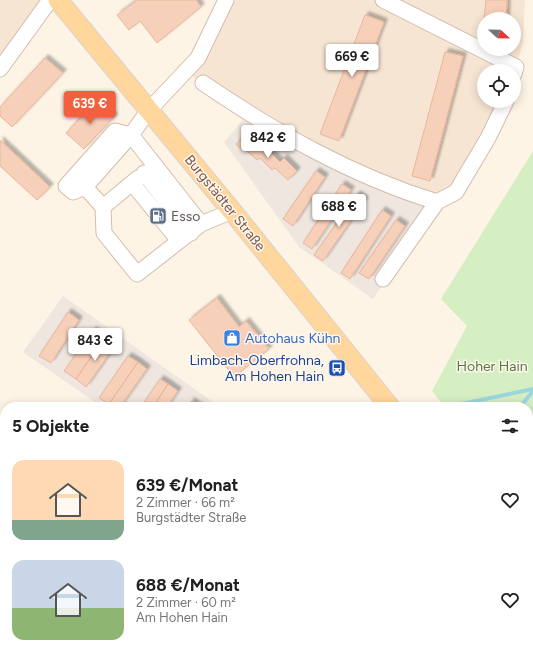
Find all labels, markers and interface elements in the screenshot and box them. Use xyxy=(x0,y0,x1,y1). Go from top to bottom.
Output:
north arrow xyxy=(477,12,521,56)
map controls xyxy=(477,12,521,108)
pin: 669 € xyxy=(324,44,380,78)
text: 669 € xyxy=(335,49,369,64)
button: locate xyxy=(477,64,521,108)
pin: 639 € xyxy=(62,91,118,125)
text: 639 € xyxy=(73,96,107,111)
pin: 842 € xyxy=(240,125,296,159)
text: 842 € xyxy=(250,130,286,145)
street label: Burgstädter Straße xyxy=(181,151,269,255)
pin: 688 € xyxy=(311,194,367,228)
text: 688 € xyxy=(321,199,357,214)
fuel station icon: Esso xyxy=(148,206,168,226)
place label: Esso xyxy=(171,208,200,225)
pin: 843 € xyxy=(67,328,123,362)
shop icon: Autohaus Kühn xyxy=(222,328,242,348)
place label: Autohaus Kühn xyxy=(245,330,341,347)
text: 843 € xyxy=(77,333,113,348)
place label: Limbach-Oberfrohna, Am Hohen Hain xyxy=(190,352,324,385)
bus stop icon: Limbach-Oberfrohna, Am Hohen Hain xyxy=(327,358,347,378)
park label: Hoher Hain xyxy=(457,358,528,375)
icon: filters xyxy=(499,415,521,437)
text: 5 Objekte xyxy=(12,416,89,436)
text: 639 €/Monat xyxy=(136,475,238,495)
icon: home xyxy=(44,476,92,524)
icon: heart xyxy=(499,489,521,511)
text: 2 Zimmer · 66 m² xyxy=(136,495,235,510)
text: Burgstädter Straße xyxy=(136,510,246,525)
text: 688 €/Monat xyxy=(136,575,240,595)
icon: home xyxy=(44,576,92,624)
icon: heart xyxy=(499,589,521,611)
text: 2 Zimmer · 60 m² xyxy=(136,595,236,610)
text: Am Hohen Hain xyxy=(136,610,228,625)

